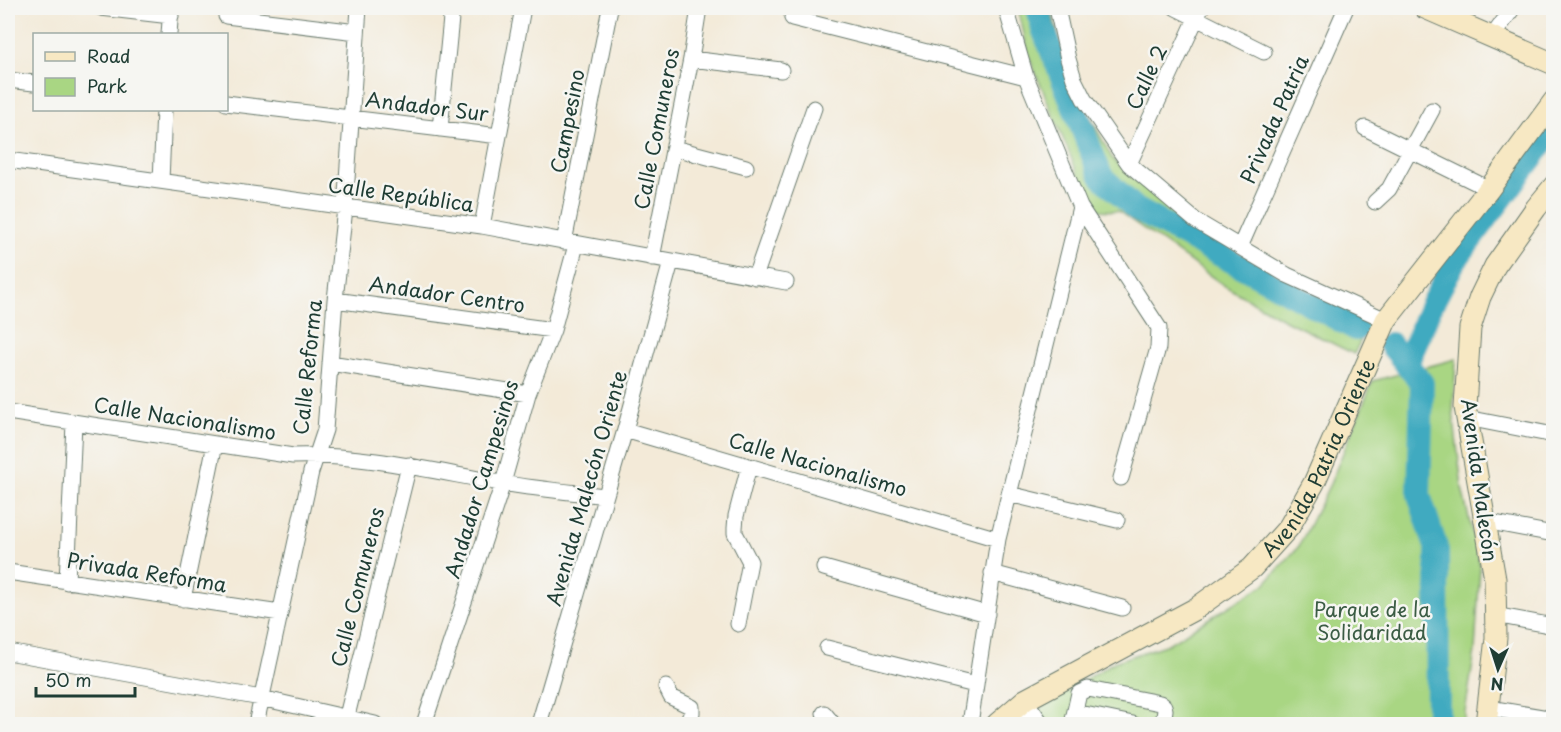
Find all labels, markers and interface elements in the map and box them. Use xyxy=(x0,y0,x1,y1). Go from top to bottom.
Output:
legend xyxy=(33,33,228,111)
street label: Calle 2 xyxy=(1118,40,1174,114)
text: Road xyxy=(87,42,131,69)
street label: Calle Comuneros xyxy=(626,46,686,212)
street label: Privada Patria xyxy=(1232,50,1316,188)
street label: Campesino xyxy=(542,66,592,176)
text: Park xyxy=(87,72,127,99)
street label: Andador Sur xyxy=(364,84,491,129)
street label: Calle República xyxy=(326,169,476,219)
street label: Andador Centro xyxy=(367,268,527,320)
street label: Calle Reforma xyxy=(285,297,329,436)
street label: Avenida Patria Oriente xyxy=(1254,354,1382,563)
street label: Avenida Malecón Oriente xyxy=(538,367,634,609)
street label: Andador Campesinos xyxy=(437,376,525,582)
street label: Calle Nacionalismo xyxy=(92,389,278,447)
street label: Avenida Malecón xyxy=(1454,397,1506,563)
street label: Calle Nacionalismo xyxy=(725,424,911,504)
street label: Calle Comuneros xyxy=(323,504,391,670)
street label: Privada Reforma xyxy=(65,545,230,600)
park label: Parque de la Solidaridad xyxy=(1314,594,1430,647)
north arrow xyxy=(1468,639,1528,699)
scale bar xyxy=(36,660,135,698)
text: 50 m xyxy=(45,666,92,693)
text: N xyxy=(1490,673,1504,697)

